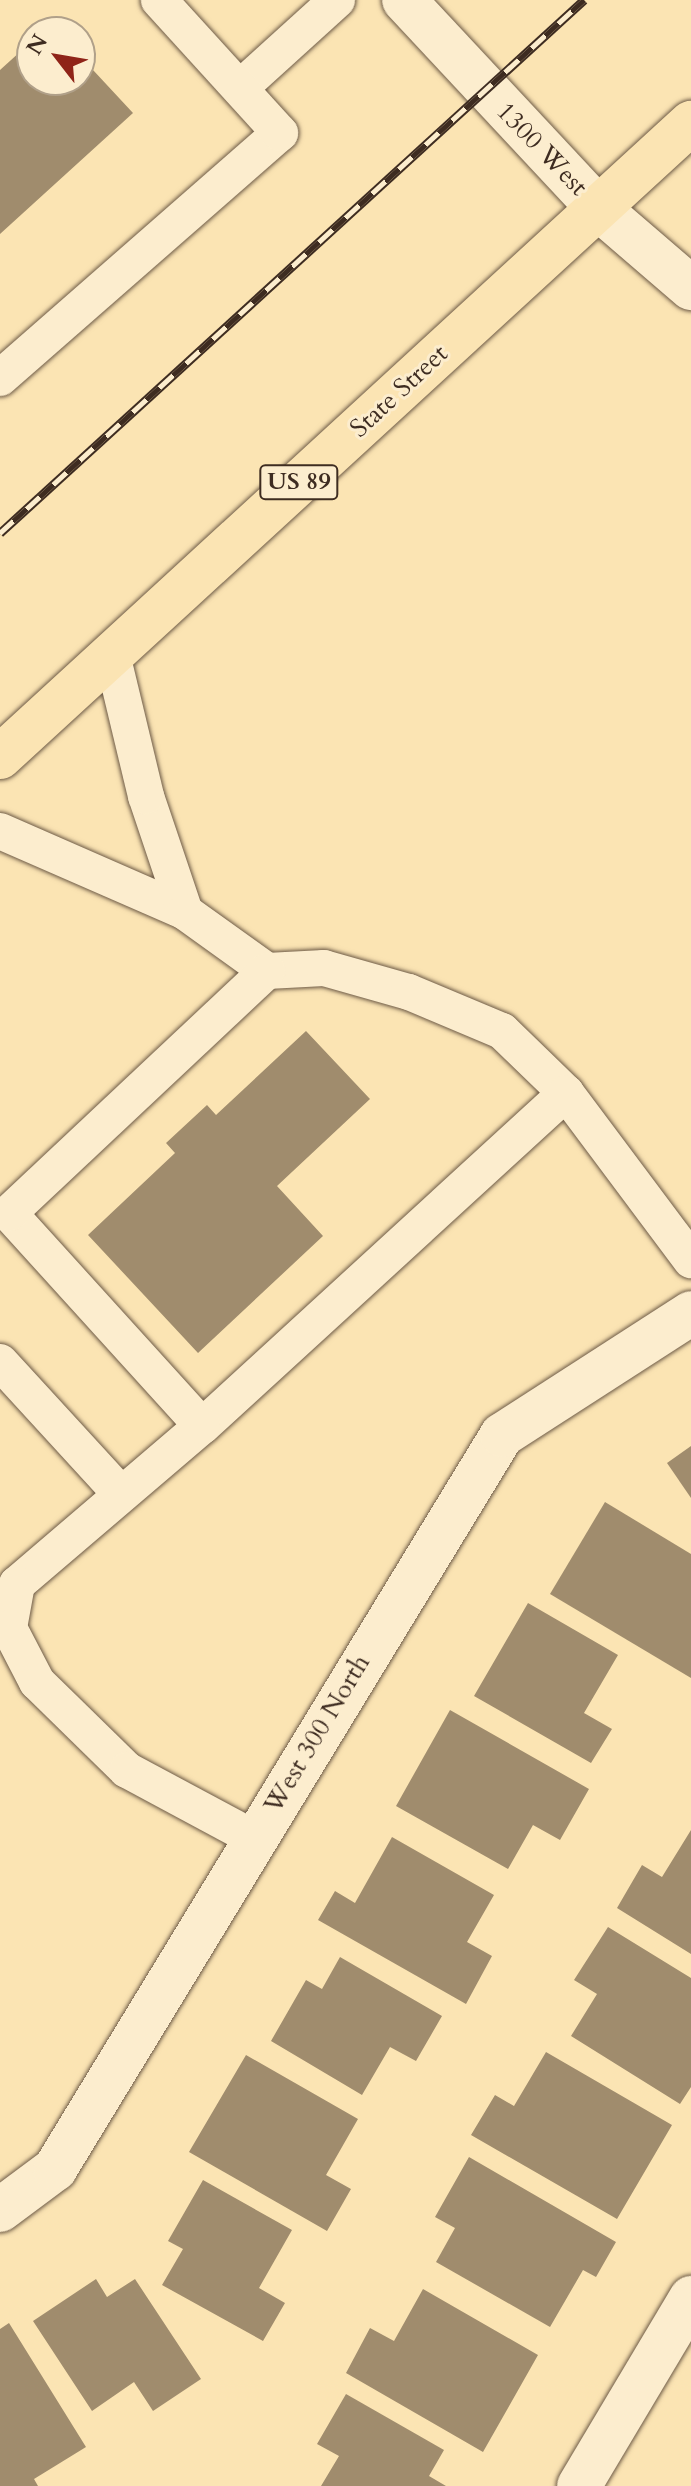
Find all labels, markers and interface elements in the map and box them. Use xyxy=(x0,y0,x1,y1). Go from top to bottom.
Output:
north arrow xyxy=(16,16,96,96)
text: N xyxy=(19,29,55,61)
street label: 1300 West xyxy=(490,96,594,202)
street label: State Street xyxy=(344,338,454,444)
road number: US 89 xyxy=(259,462,339,502)
street label: West 300 North xyxy=(257,1649,377,1819)

